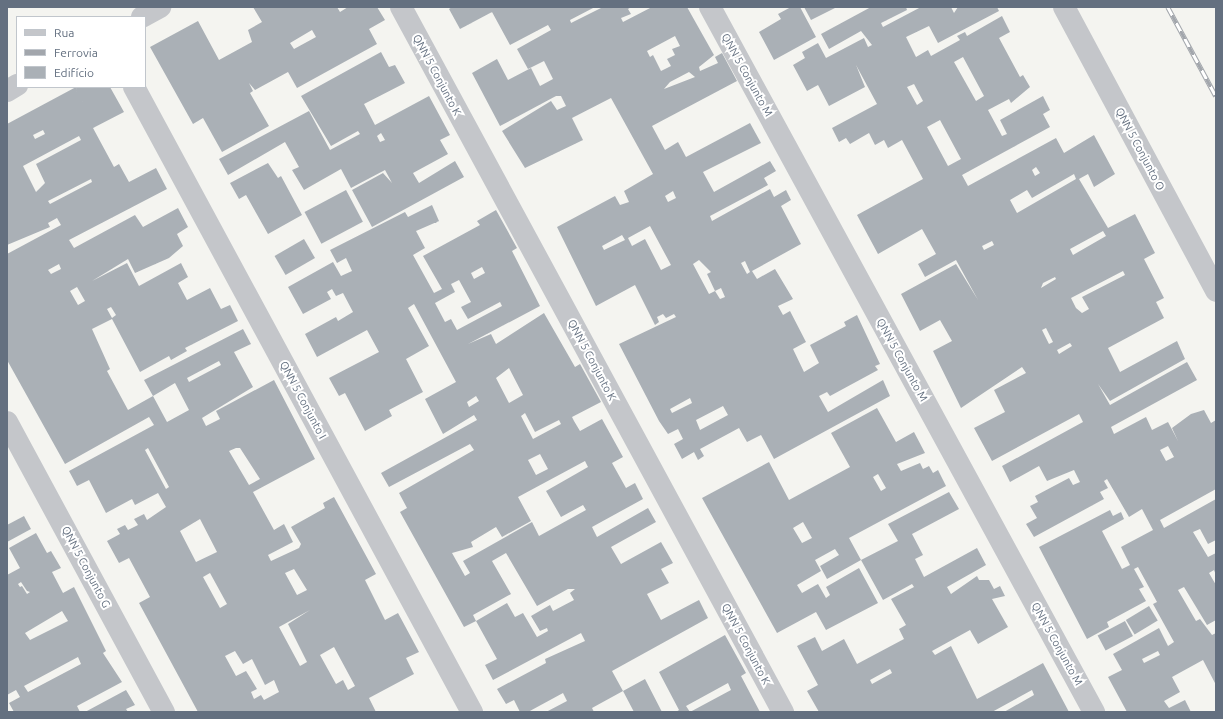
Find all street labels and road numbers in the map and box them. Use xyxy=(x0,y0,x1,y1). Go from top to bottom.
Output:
street label: QNN 5 Conjunto M xyxy=(719,31,775,119)
street label: QNN 5 Conjunto K xyxy=(410,32,464,118)
street label: QNN 5 Conjunto O xyxy=(1113,105,1167,193)
street label: QNN 5 Conjunto M xyxy=(874,316,930,404)
street label: QNN 5 Conjunto K xyxy=(565,317,619,403)
street label: QNN 5 Conjunto I xyxy=(277,359,329,441)
street label: QNN 5 Conjunto G xyxy=(59,524,113,610)
street label: QNN 5 Conjunto M xyxy=(1029,600,1085,688)
street label: QNN 5 Conjunto K xyxy=(719,601,773,687)

